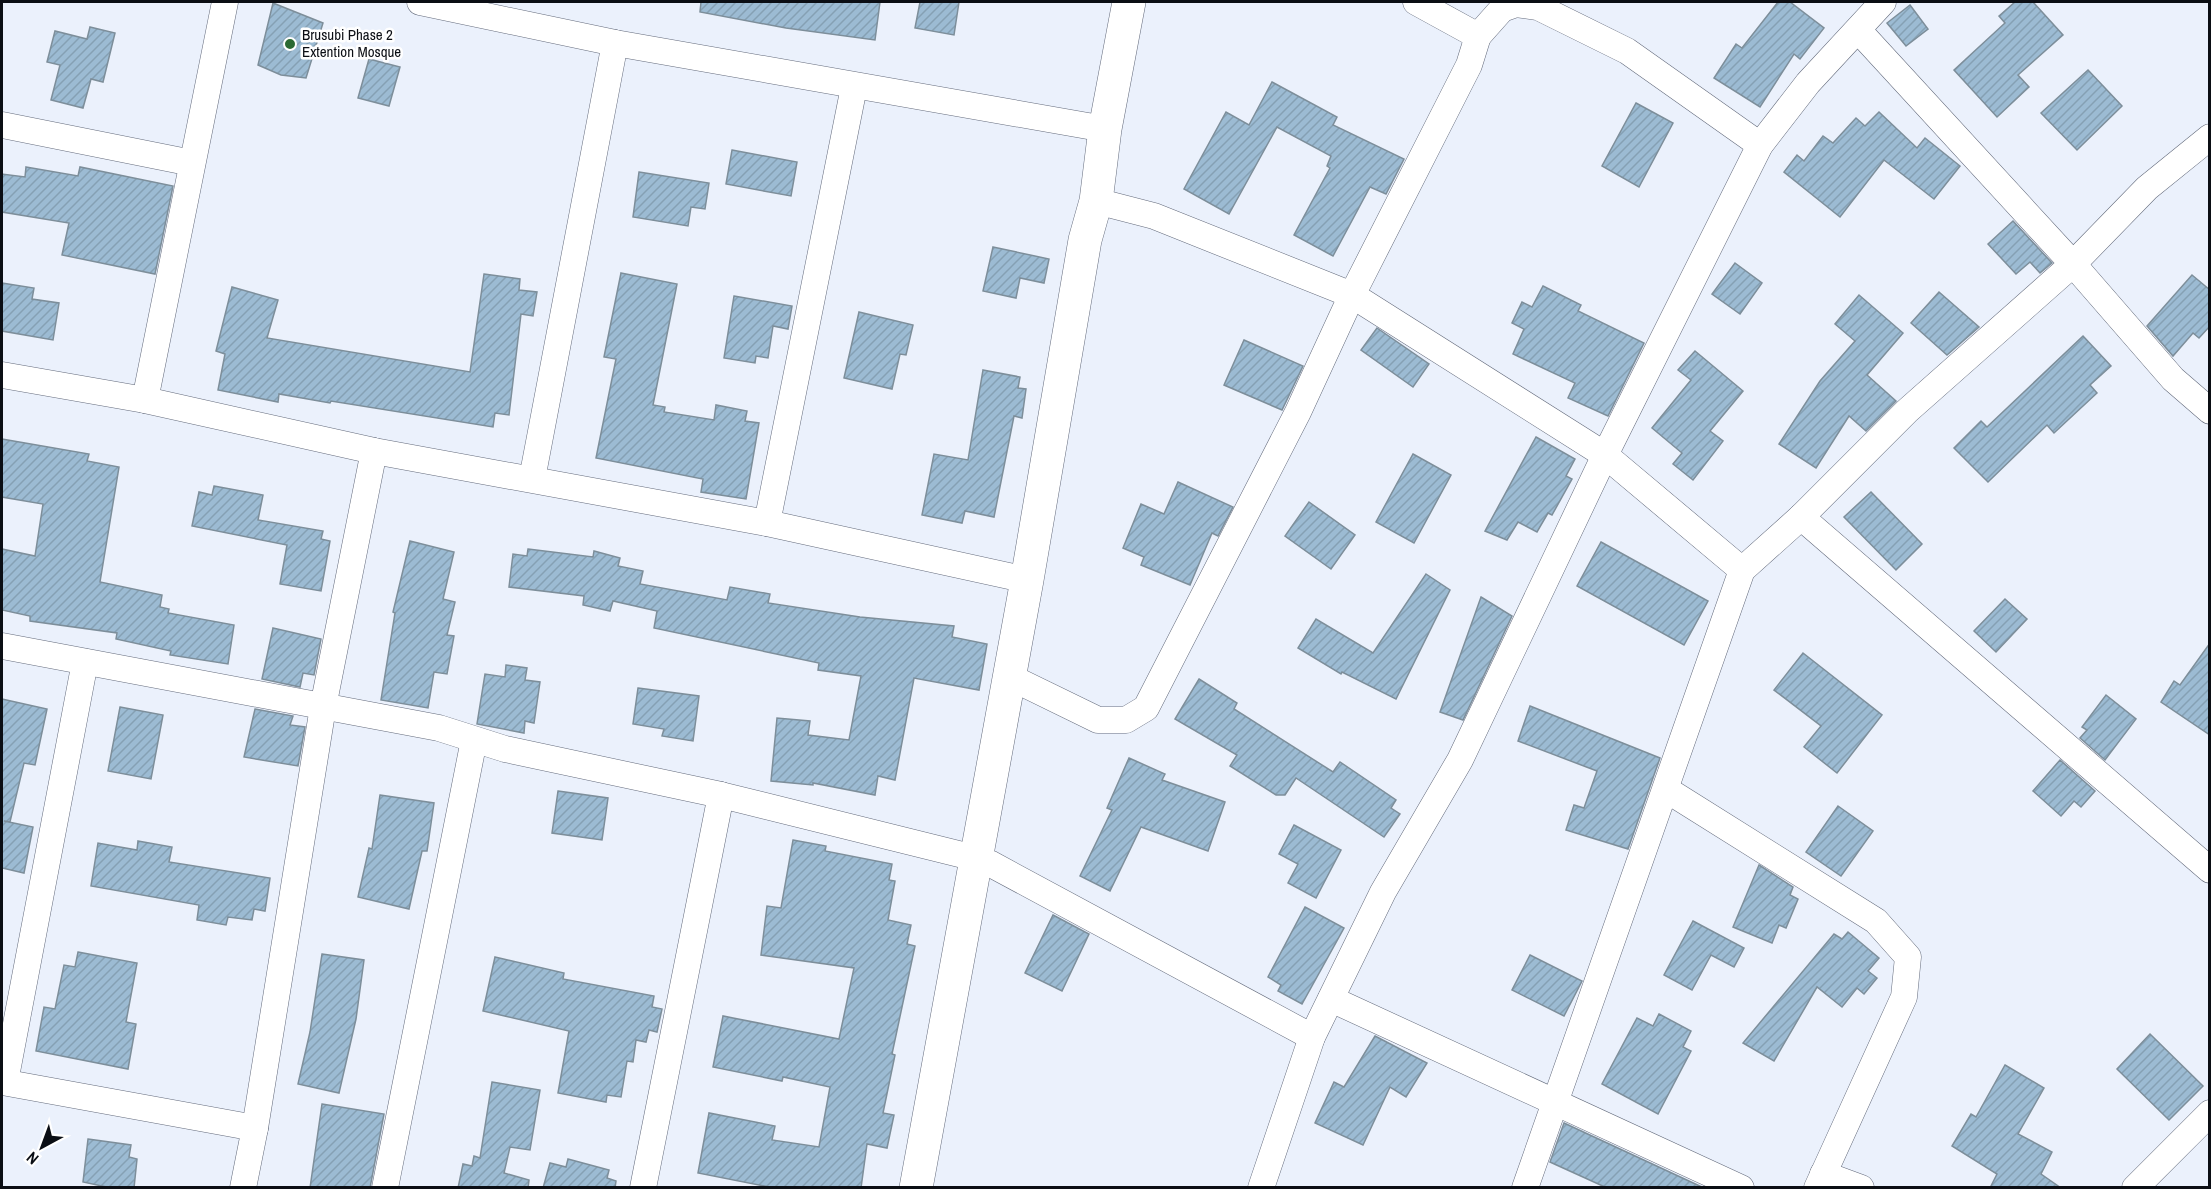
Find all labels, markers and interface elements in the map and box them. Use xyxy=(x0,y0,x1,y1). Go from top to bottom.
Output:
place label: Brusubi Phase 2 Extention Mosque xyxy=(302,24,401,62)
marker: Brusubi Phase 2 Extention Mosque xyxy=(283,37,297,51)
north arrow xyxy=(12,1117,72,1177)
text: N xyxy=(21,1147,43,1170)

